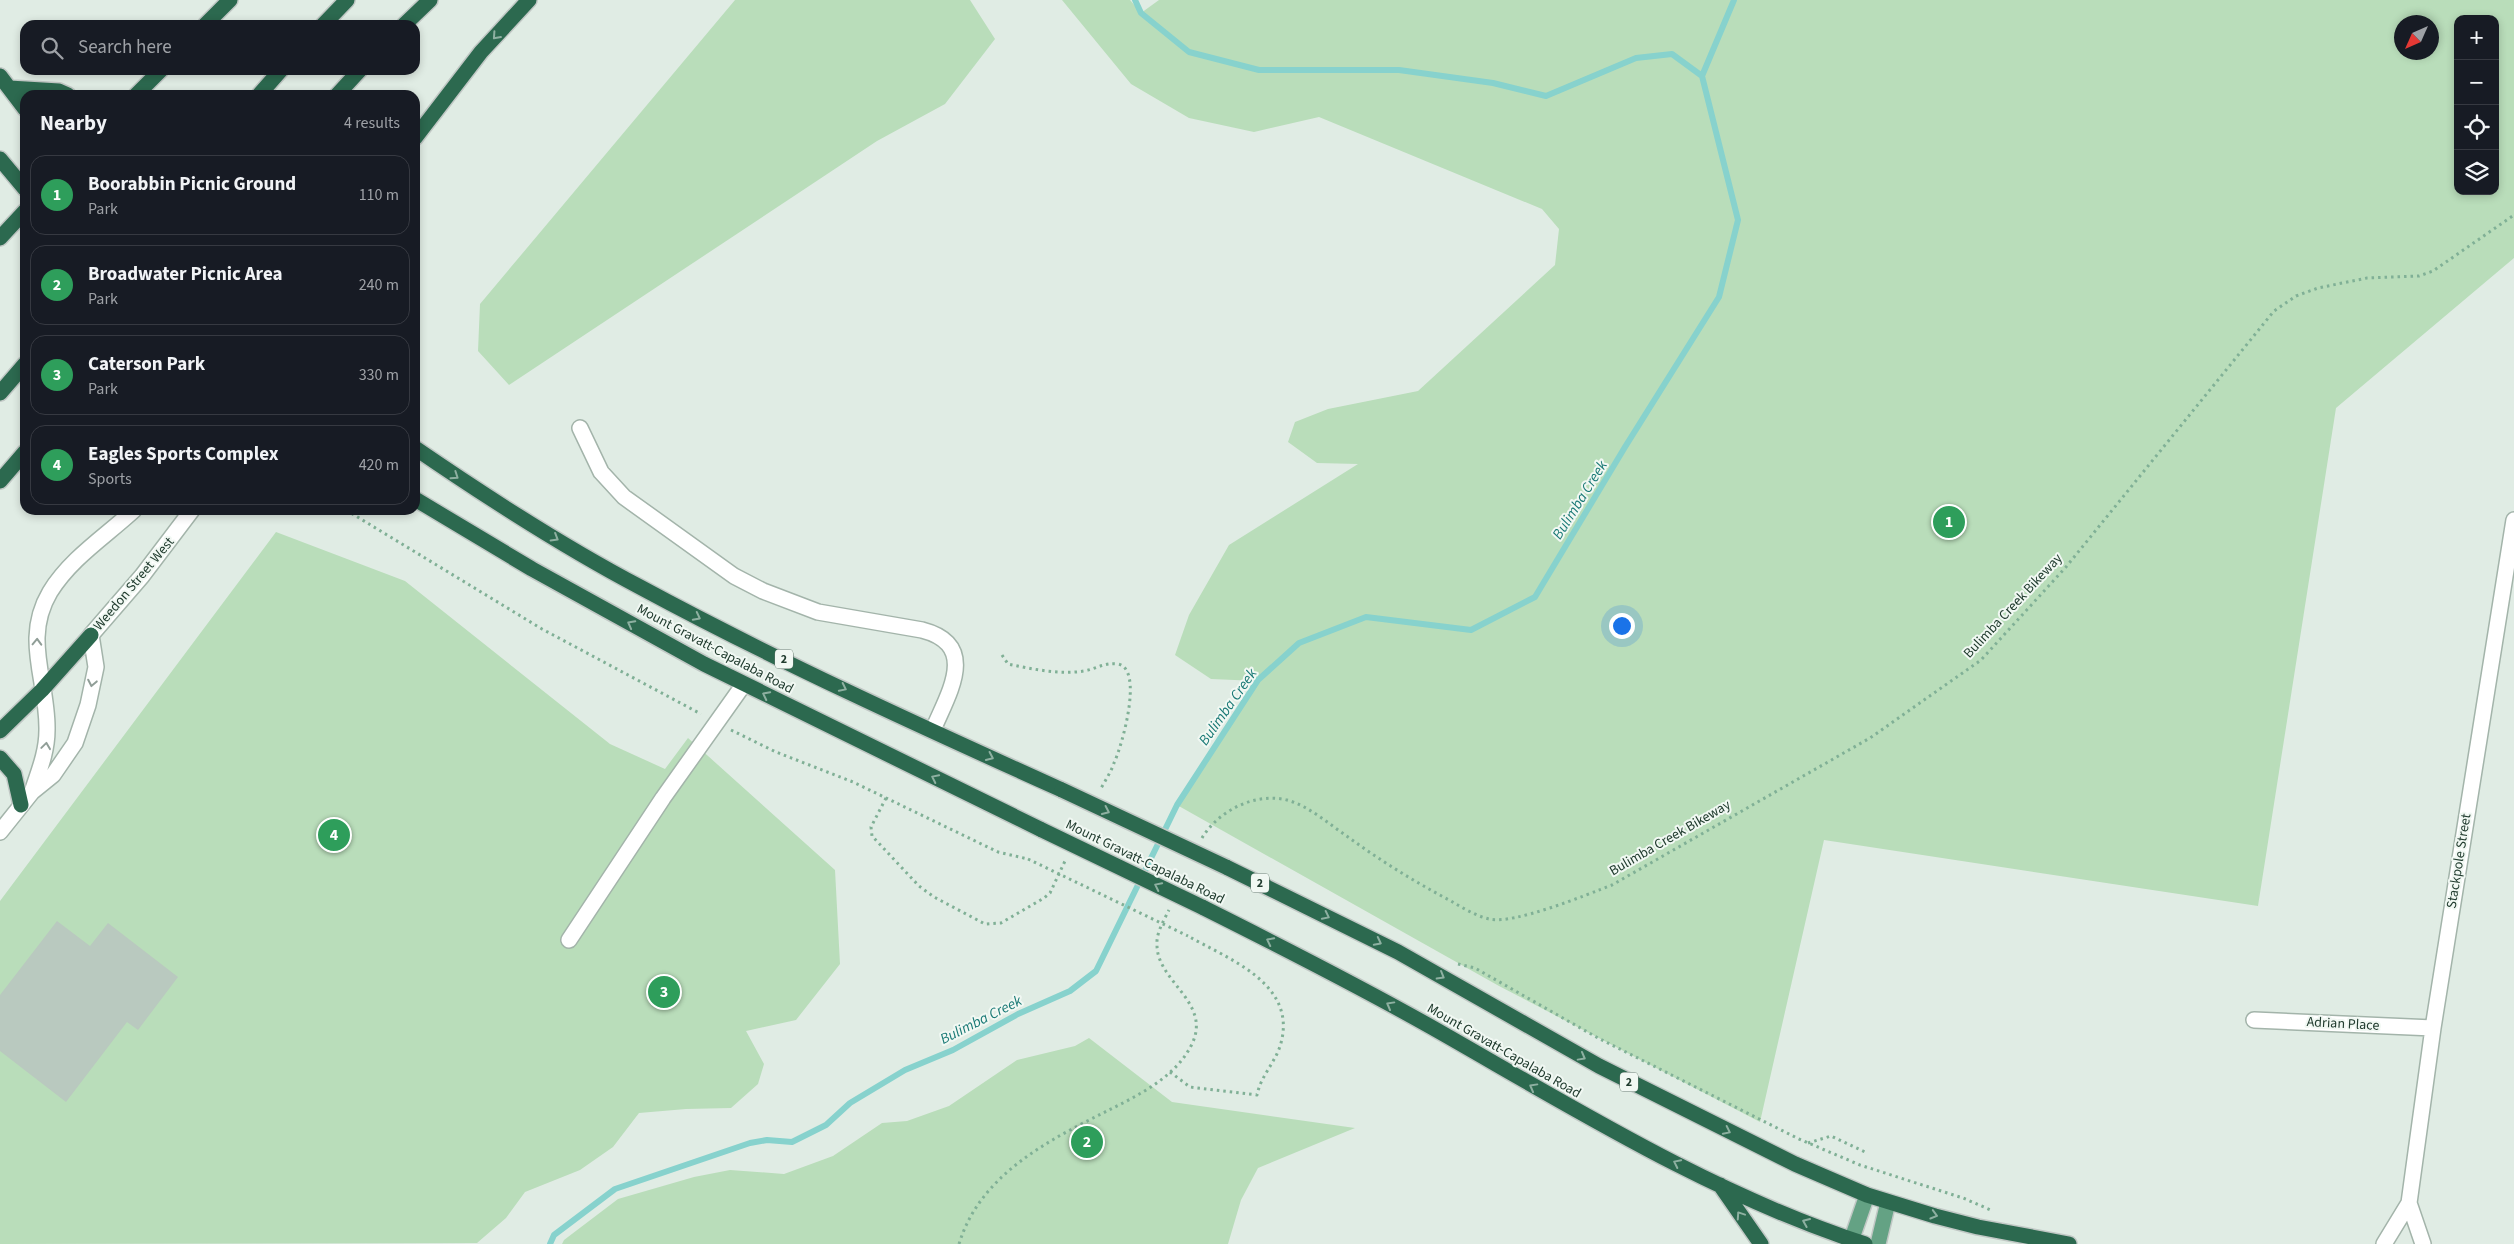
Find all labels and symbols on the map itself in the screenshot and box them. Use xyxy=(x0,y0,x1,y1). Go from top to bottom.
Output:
north arrow xyxy=(2394,15,2439,60)
one-way arrow xyxy=(493,30,502,39)
water label: Bulimba Creek xyxy=(1547,456,1613,544)
one-way arrow xyxy=(450,469,459,479)
pin: 1 xyxy=(1933,503,1965,541)
one-way arrow xyxy=(549,532,558,542)
street label: Weedon Street West xyxy=(89,533,179,635)
street label: Bulimba Creek Bikeway xyxy=(1959,549,2067,663)
street label: Mount Gravatt-Capalaba Road xyxy=(633,599,797,699)
one-way arrow xyxy=(692,611,701,621)
your location xyxy=(1609,613,1635,639)
one-way arrow xyxy=(627,620,636,630)
one-way arrow xyxy=(31,638,42,646)
road number: 2 xyxy=(775,650,793,669)
water label: Bulimba Creek xyxy=(1194,664,1263,750)
one-way arrow xyxy=(87,679,98,688)
one-way arrow xyxy=(838,682,847,692)
one-way arrow xyxy=(763,691,772,701)
one-way arrow xyxy=(40,741,51,749)
one-way arrow xyxy=(985,751,994,762)
one-way arrow xyxy=(932,774,941,784)
street label: Bulimba Creek Bikeway xyxy=(1606,795,1735,881)
one-way arrow xyxy=(1101,804,1110,815)
street label: Stackpole Street xyxy=(2442,812,2476,910)
street label: Mount Gravatt-Capalaba Road xyxy=(1062,815,1228,909)
pin: 4 xyxy=(318,816,350,854)
road number: 2 xyxy=(1251,874,1269,892)
one-way arrow xyxy=(1154,882,1163,892)
one-way arrow xyxy=(1321,910,1330,920)
one-way arrow xyxy=(1373,936,1382,946)
one-way arrow xyxy=(1266,937,1275,947)
one-way arrow xyxy=(1436,970,1445,980)
pin: 3 xyxy=(648,973,680,1011)
water label: Bulimba Creek xyxy=(936,990,1026,1050)
street label: Mount Gravatt-Capalaba Road xyxy=(1423,999,1585,1103)
one-way arrow xyxy=(1387,1001,1396,1011)
street label: Adrian Place xyxy=(2306,1012,2380,1036)
one-way arrow xyxy=(1577,1051,1586,1061)
road number: 2 xyxy=(1620,1072,1638,1092)
one-way arrow xyxy=(1530,1083,1539,1093)
pin: 2 xyxy=(1071,1123,1103,1161)
one-way arrow xyxy=(1721,1125,1730,1135)
one-way arrow xyxy=(1673,1159,1682,1169)
one-way arrow xyxy=(1930,1210,1938,1220)
one-way arrow xyxy=(1736,1211,1746,1220)
one-way arrow xyxy=(1802,1218,1811,1229)

